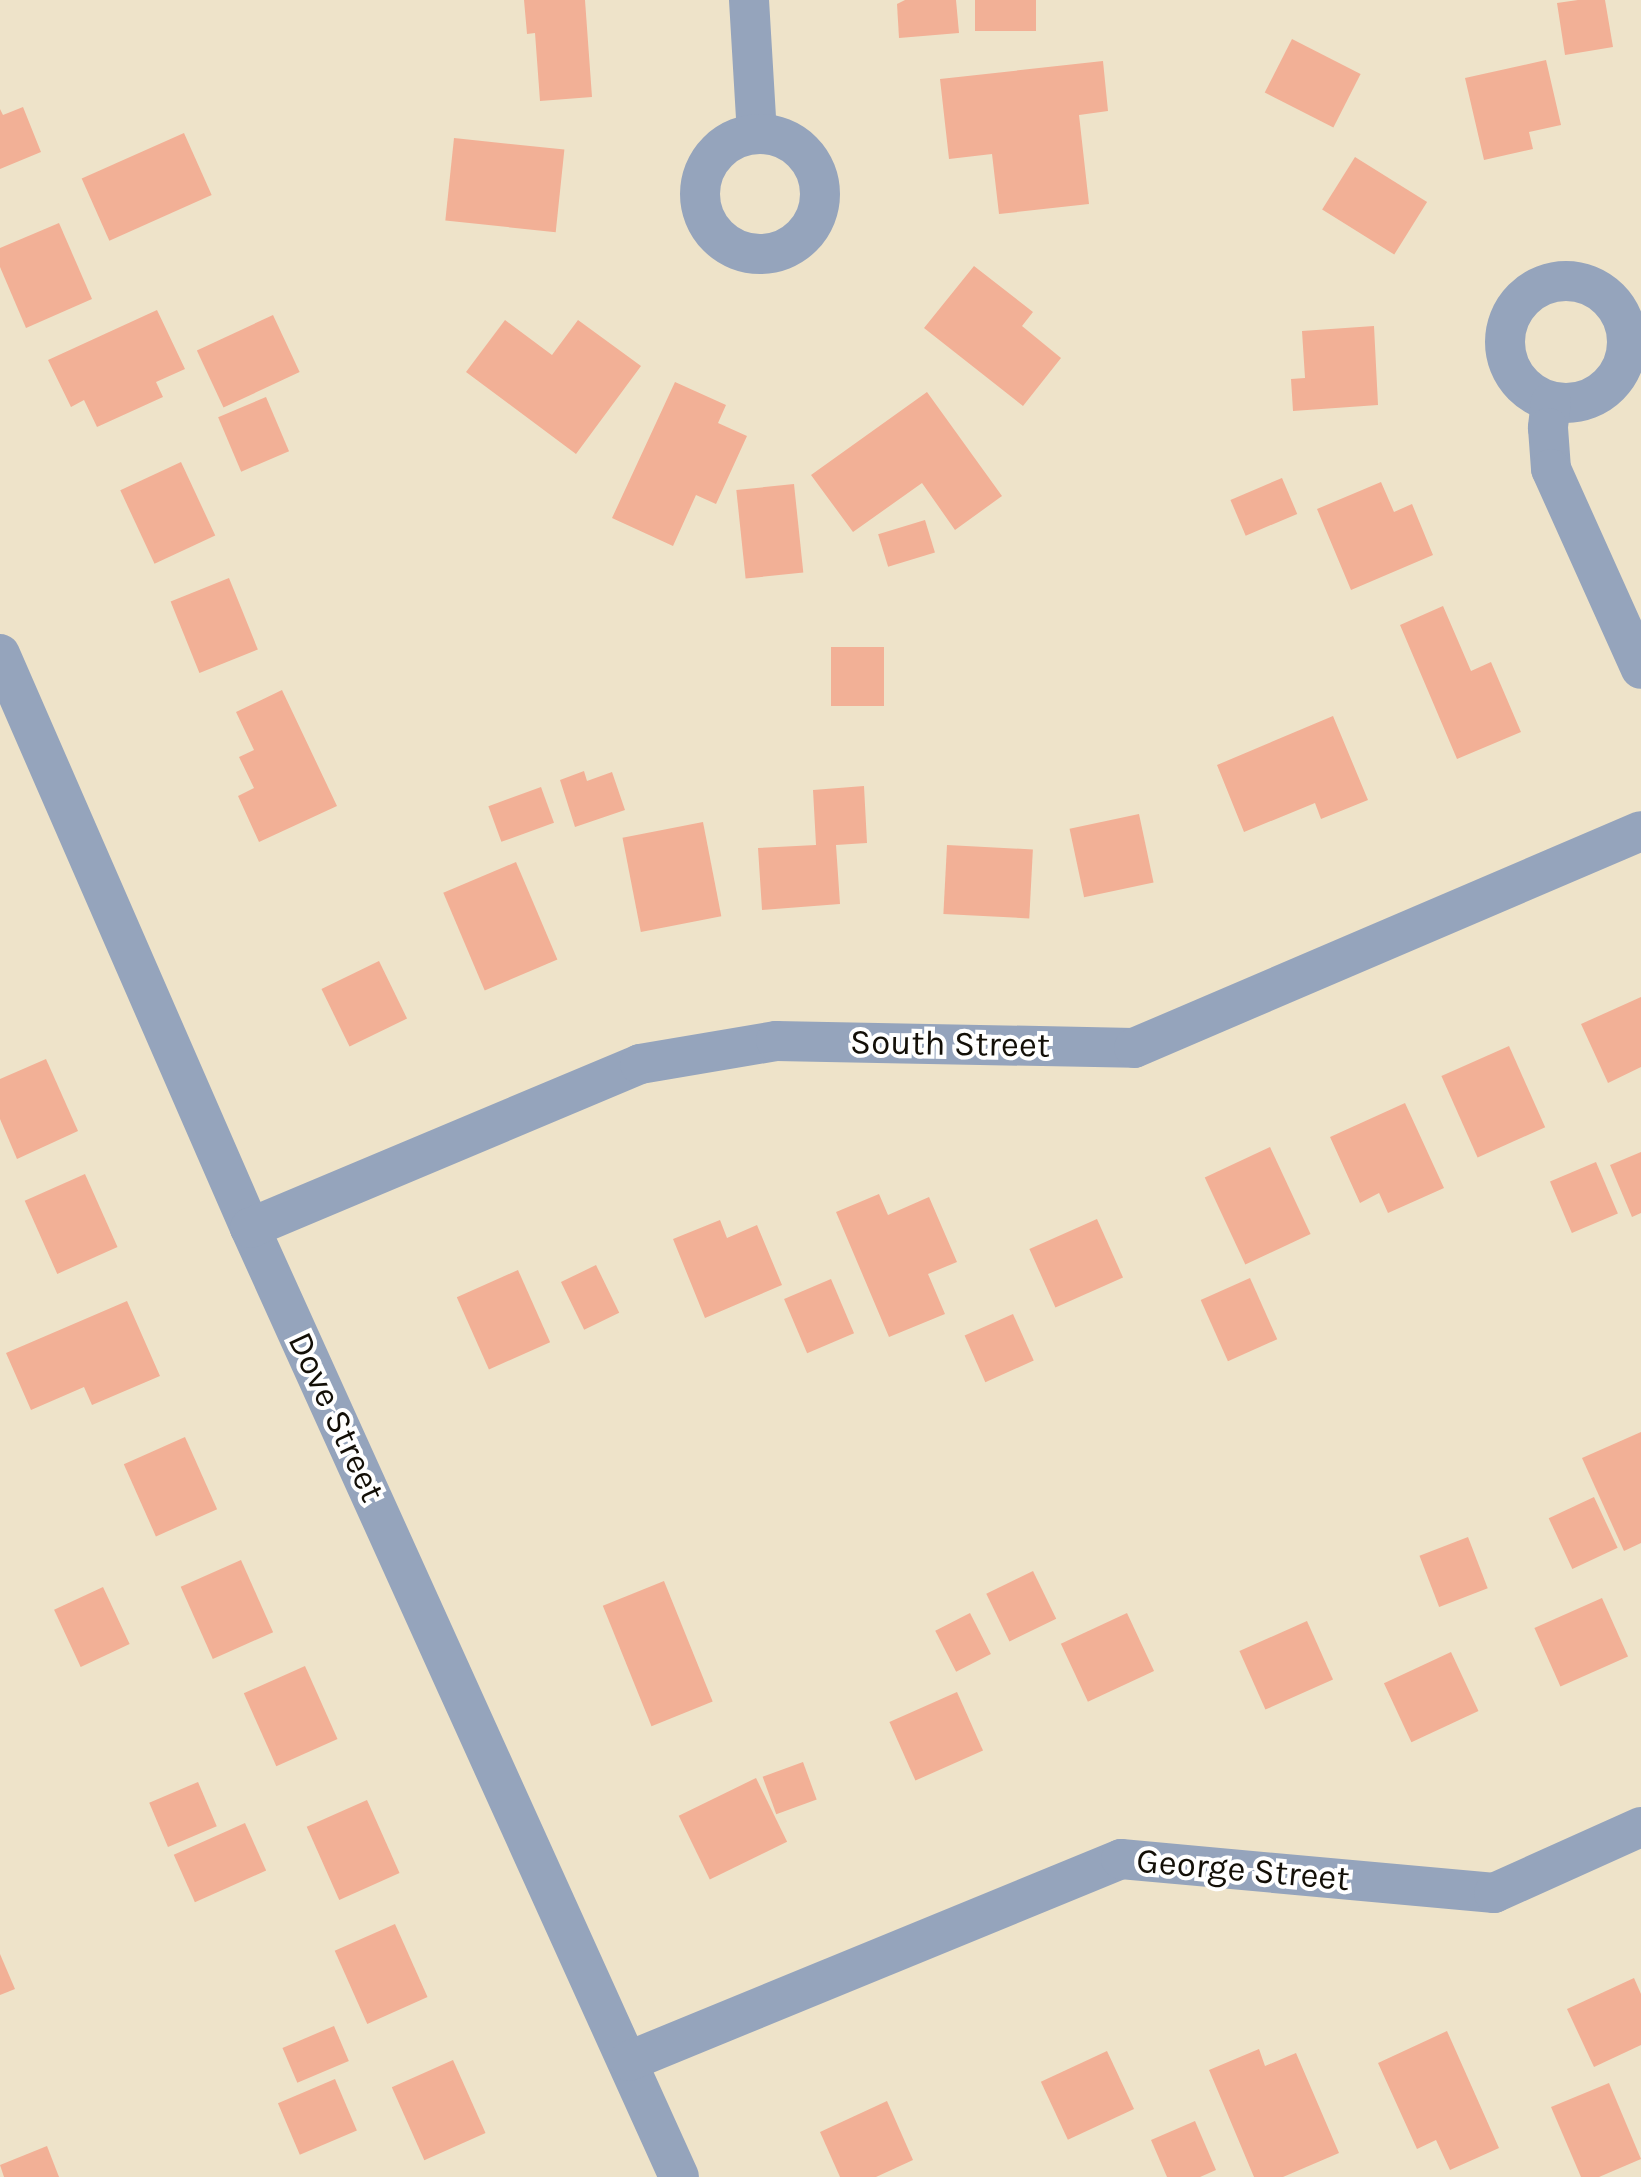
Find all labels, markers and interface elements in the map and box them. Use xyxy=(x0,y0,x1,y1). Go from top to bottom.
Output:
street label: South Street xyxy=(850,1021,1050,1067)
street label: Dove Street xyxy=(278,1326,394,1508)
street label: George Street xyxy=(1135,1840,1351,1900)

